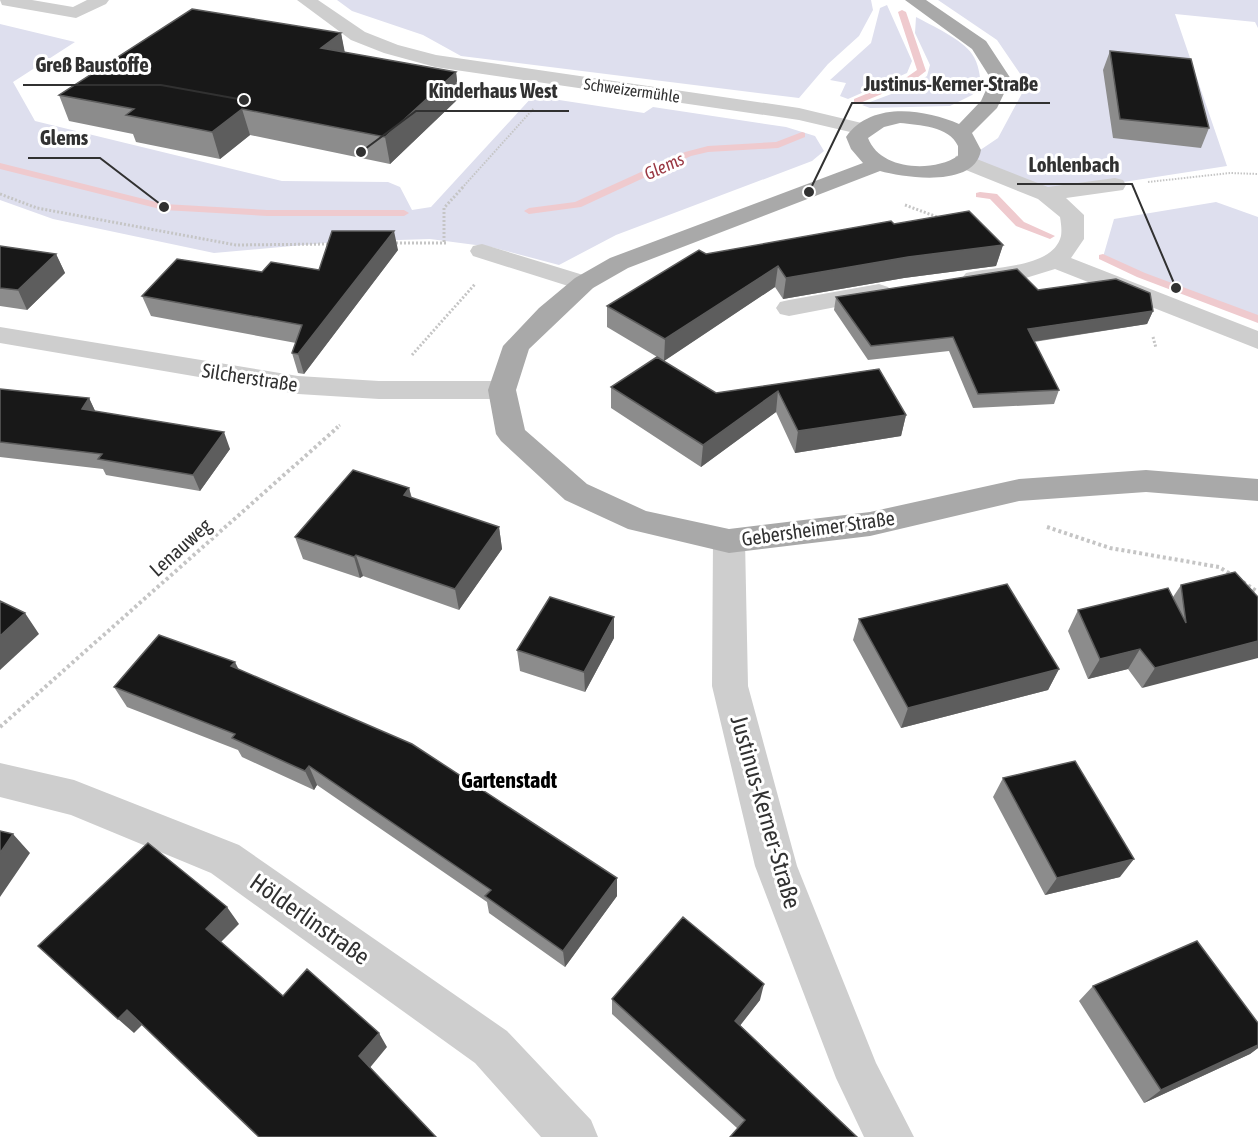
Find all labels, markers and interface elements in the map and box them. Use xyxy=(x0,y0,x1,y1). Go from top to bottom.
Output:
callout: Greß Baustoffe xyxy=(23,46,161,85)
text: Greß Baustoffe xyxy=(35,52,149,76)
callout: Justinus-Kerner-Straße xyxy=(852,64,1050,103)
text: Justinus-Kerner-Straße xyxy=(863,71,1038,95)
callout: Kinderhaus West xyxy=(416,72,569,111)
street label: Schweizermühle xyxy=(583,74,681,106)
text: Kinderhaus West xyxy=(429,78,557,102)
callout: Glems xyxy=(28,119,100,158)
text: Glems xyxy=(40,125,89,149)
callout: Lohlenbach xyxy=(1017,145,1132,184)
water label: Glems xyxy=(641,148,687,184)
text: Lohlenbach xyxy=(1029,152,1119,176)
street label: Silcherstraße xyxy=(201,358,299,396)
street label: Gebersheimer Straße xyxy=(740,506,896,550)
street label: Lenauweg xyxy=(144,513,216,581)
street label: Justinus-Kerner-Straße xyxy=(726,712,806,912)
district label: Gartenstadt xyxy=(461,767,558,793)
street label: Hölderlinstraße xyxy=(245,868,375,970)

